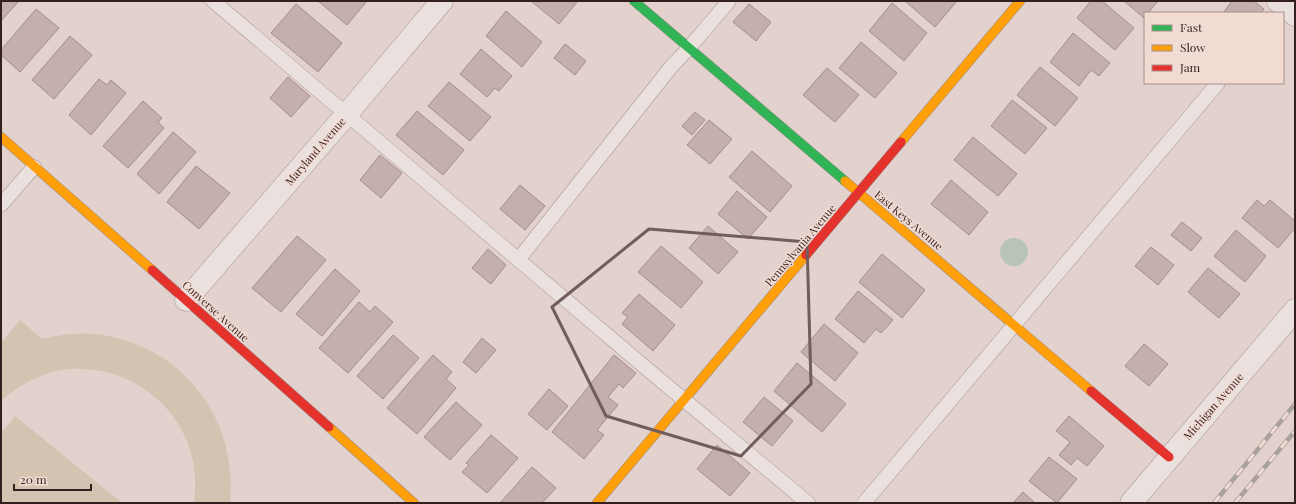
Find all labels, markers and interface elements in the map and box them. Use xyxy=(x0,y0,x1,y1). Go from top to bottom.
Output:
legend xyxy=(1144,12,1284,84)
text: Fast xyxy=(1180,19,1203,35)
text: Slow xyxy=(1180,39,1206,55)
text: Jam xyxy=(1179,59,1201,75)
street label: Maryland Avenue xyxy=(281,114,349,188)
street label: East Keys Avenue xyxy=(872,187,947,253)
street label: Pennsylvania Avenue xyxy=(761,200,839,289)
street label: Converse Avenue xyxy=(179,277,253,345)
street label: Michigan Avenue xyxy=(1180,369,1247,443)
scale bar xyxy=(14,466,91,492)
text: 20 m xyxy=(20,471,47,487)

